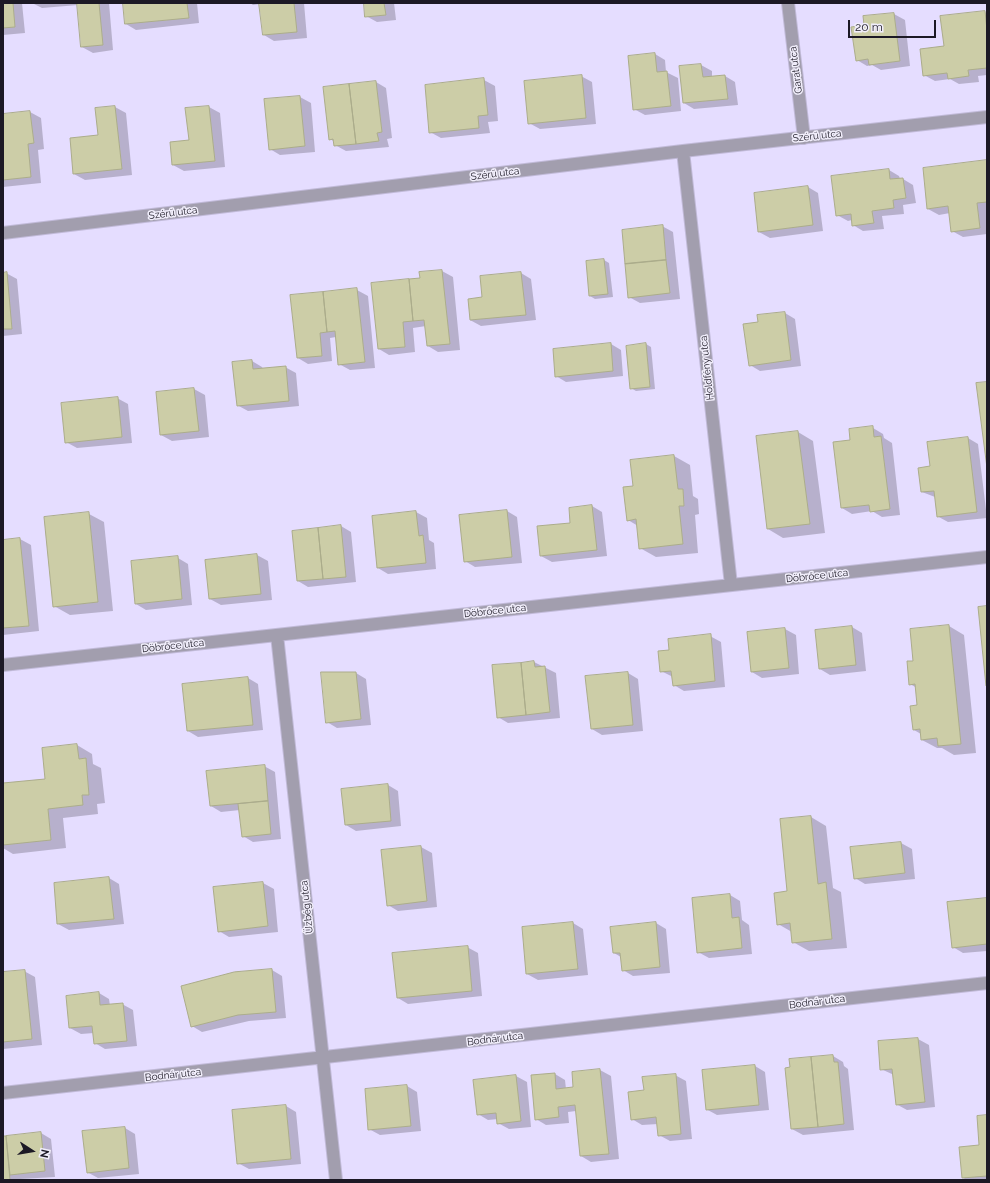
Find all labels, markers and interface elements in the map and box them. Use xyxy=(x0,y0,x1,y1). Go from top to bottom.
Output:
scale bar xyxy=(850,12,938,38)
text: 20 m xyxy=(855,20,883,34)
street label: Garat utca xyxy=(787,46,805,94)
street label: Szérű utca xyxy=(792,127,842,145)
street label: Szérű utca xyxy=(470,165,520,183)
street label: Szérű utca xyxy=(148,204,198,222)
street label: Holdfény utca xyxy=(698,335,716,401)
street label: Döbrőce utca xyxy=(785,567,849,585)
street label: Döbrőce utca xyxy=(463,602,527,620)
street label: Döbrőce utca xyxy=(141,637,205,655)
street label: Üzbég utca xyxy=(298,880,316,934)
street label: Bodnár utca xyxy=(788,993,846,1011)
street label: Bodnár utca xyxy=(466,1030,524,1048)
street label: Bodnár utca xyxy=(144,1066,202,1084)
north arrow xyxy=(12,1131,52,1171)
text: N xyxy=(37,1148,51,1159)

